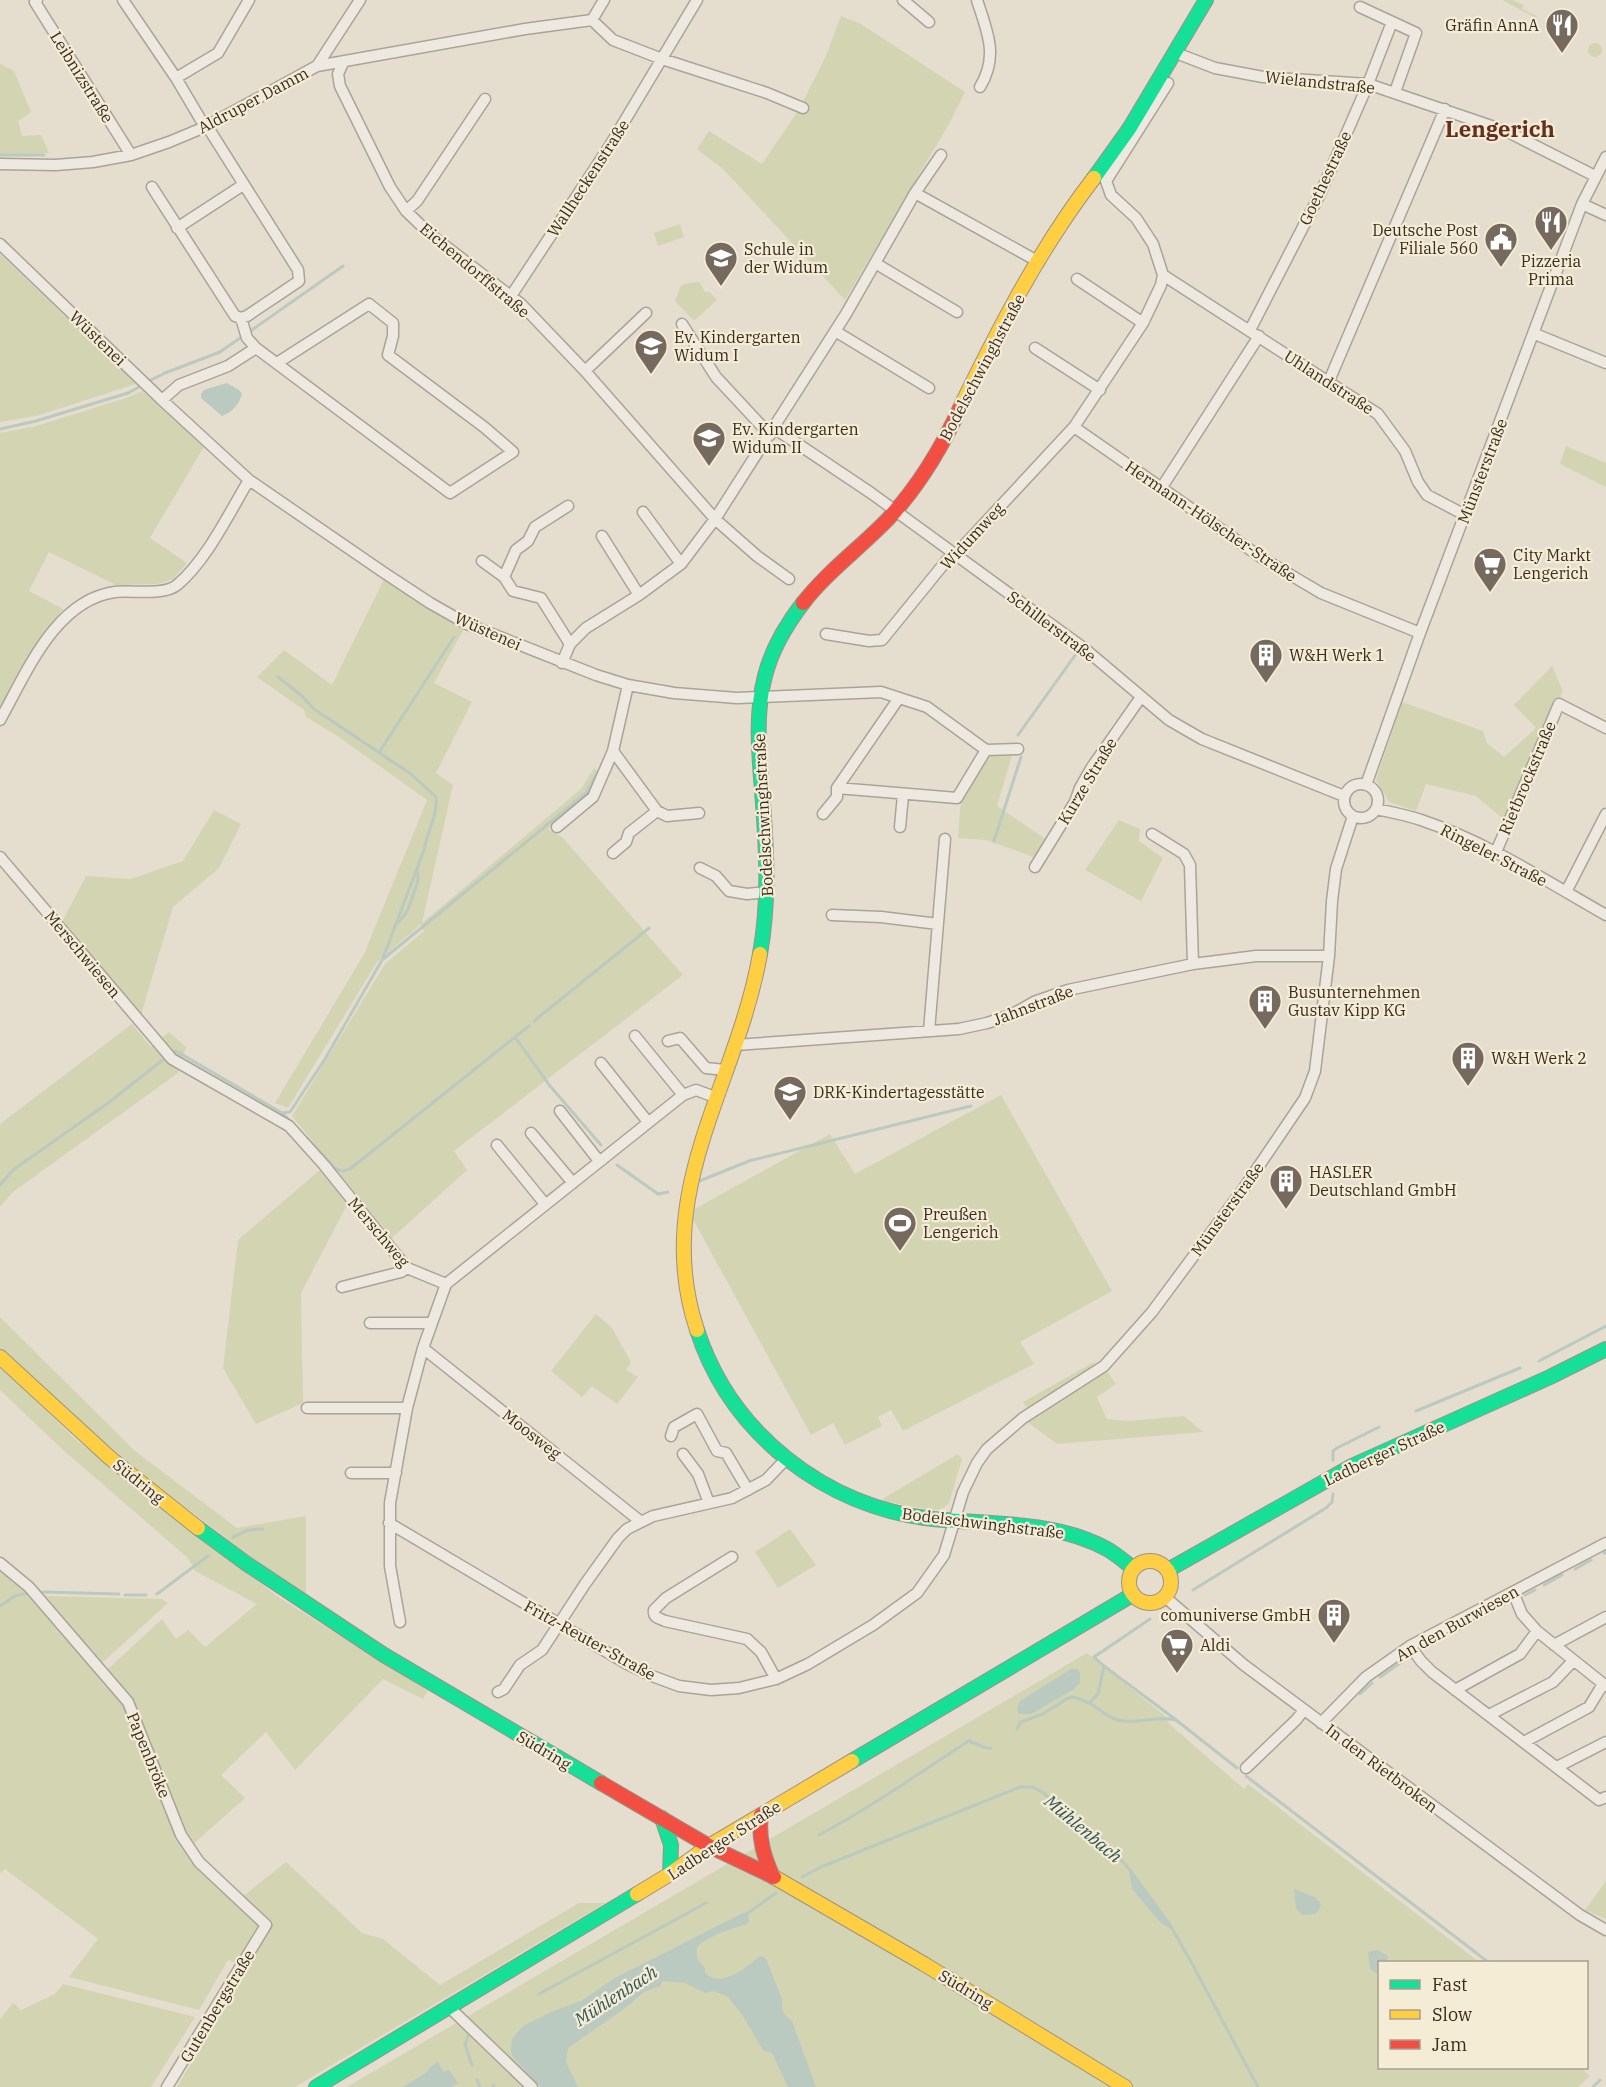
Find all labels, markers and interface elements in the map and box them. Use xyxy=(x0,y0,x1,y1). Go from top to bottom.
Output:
restaurant icon: Gräfin AnnA xyxy=(1544,7,1580,54)
place label: Gräfin AnnA xyxy=(1445,15,1539,35)
street label: Leibnizstraße xyxy=(46,28,118,126)
street label: Aldruper Damm xyxy=(194,62,312,138)
street label: Wielandstraße xyxy=(1264,66,1376,98)
district label: Lengerich xyxy=(1445,114,1555,143)
street label: Wallheckenstraße xyxy=(543,116,633,240)
street label: Goethestraße xyxy=(1294,128,1356,228)
restaurant icon: Pizzeria Prima xyxy=(1533,204,1569,251)
street label: Eichendorffstraße xyxy=(416,218,534,322)
place label: Deutsche Post Filiale 560 xyxy=(1372,220,1478,258)
public building icon: Deutsche Post Filiale 560 xyxy=(1483,221,1519,268)
place label: Schule in der Widum xyxy=(744,239,828,277)
school or university icon: Schule in der Widum xyxy=(703,240,739,287)
place label: Pizzeria Prima xyxy=(1521,251,1582,289)
street label: Bodelschwinghstraße xyxy=(935,290,1029,444)
street label: Wüstenei xyxy=(66,306,130,370)
place label: Ev. Kindergarten Widum I xyxy=(674,327,801,365)
school or university icon: Ev. Kindergarten Widum I xyxy=(633,328,669,375)
street label: Uhlandstraße xyxy=(1280,346,1378,418)
street label: Münsterstraße xyxy=(1453,416,1511,526)
place label: Ev. Kindergarten Widum II xyxy=(732,419,859,457)
school or university icon: Ev. Kindergarten Widum II xyxy=(691,420,727,467)
street label: Hermann-Hölscher-Straße xyxy=(1121,456,1301,586)
street label: Widumweg xyxy=(936,498,1008,574)
place label: City Markt Lengerich xyxy=(1513,545,1591,583)
supermarket icon: City Markt Lengerich xyxy=(1472,546,1508,593)
street label: Schillerstraße xyxy=(1004,586,1100,666)
street label: Wüstenei xyxy=(452,607,524,655)
building icon: W&H Werk 1 xyxy=(1248,637,1284,684)
place label: W&H Werk 1 xyxy=(1289,645,1385,665)
street label: Rietbrockstraße xyxy=(1494,718,1560,838)
street label: Bodelschwinghstraße xyxy=(749,733,777,897)
street label: Kurze Straße xyxy=(1053,734,1121,828)
street label: Ringeler Straße xyxy=(1437,820,1551,890)
street label: Merschwiesen xyxy=(41,906,125,1002)
street label: Jahnstraße xyxy=(990,981,1076,1029)
place label: Busunternehmen Gustav Kipp KG xyxy=(1288,982,1421,1020)
building icon: Busunternehmen Gustav Kipp KG xyxy=(1247,983,1283,1030)
building icon: W&H Werk 2 xyxy=(1450,1040,1486,1087)
place label: W&H Werk 2 xyxy=(1491,1048,1587,1068)
school or university icon: DRK-Kindertagesstätte xyxy=(772,1074,808,1121)
place label: DRK-Kindertagesstätte xyxy=(813,1082,985,1102)
street label: Münsterstraße xyxy=(1186,1158,1268,1260)
place label: HASLER Deutschland GmbH xyxy=(1309,1162,1457,1200)
building icon: HASLER Deutschland GmbH xyxy=(1268,1163,1304,1210)
street label: Merschweg xyxy=(344,1193,414,1271)
place label: Preußen Lengerich xyxy=(923,1204,999,1242)
sports icon: Preußen Lengerich xyxy=(882,1205,918,1252)
street label: Moosweg xyxy=(498,1405,566,1463)
street label: Ladberger Straße xyxy=(1320,1416,1448,1490)
street label: Südring xyxy=(109,1454,169,1508)
street label: Bodelschwinghstraße xyxy=(901,1503,1065,1543)
street label: An den Burwiesen xyxy=(1392,1581,1522,1665)
street label: Fritz-Reuter-Straße xyxy=(521,1596,659,1684)
building icon: comuniverse GmbH xyxy=(1316,1597,1352,1644)
place label: comuniverse GmbH xyxy=(1160,1605,1311,1625)
supermarket icon: Aldi xyxy=(1159,1627,1195,1674)
place label: Aldi xyxy=(1200,1635,1230,1655)
street label: Papenbröke xyxy=(123,1709,175,1801)
street label: In den Rietbroken xyxy=(1322,1719,1442,1817)
street label: Südring xyxy=(513,1726,575,1774)
water label: Mühlenbach xyxy=(1039,1789,1127,1868)
street label: Ladberger Straße xyxy=(664,1796,784,1884)
street label: Gutenbergstraße xyxy=(175,1946,259,2066)
water label: Mühlenbach xyxy=(569,1960,662,2032)
legend xyxy=(1378,1961,1588,2069)
street label: Südring xyxy=(935,1965,997,2013)
text: Fast xyxy=(1432,1973,1467,1996)
text: Slow xyxy=(1432,2003,1472,2026)
text: Jam xyxy=(1432,2033,1467,2056)

